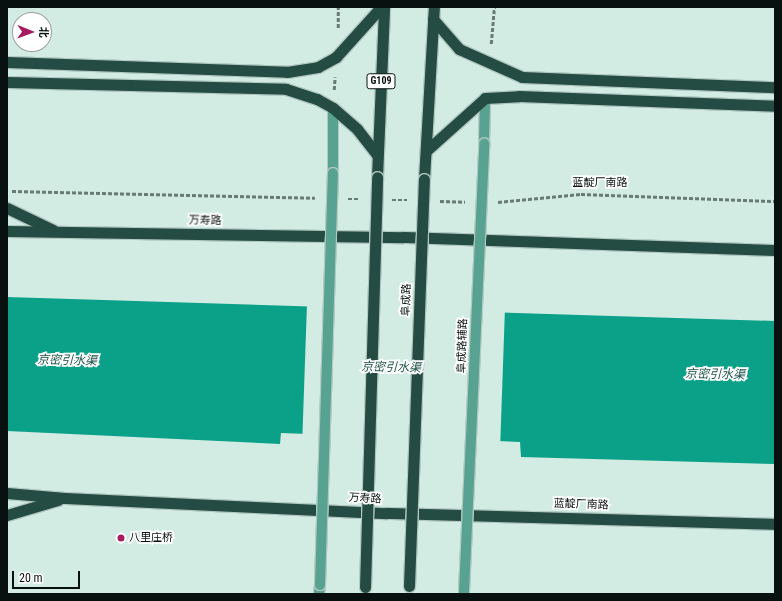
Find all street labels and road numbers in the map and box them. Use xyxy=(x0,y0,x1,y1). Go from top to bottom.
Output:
road number: G109 xyxy=(366,73,396,89)
street label: 蓝靛厂南路 xyxy=(573,176,627,190)
street label: 万寿路 xyxy=(188,214,222,228)
street label: 阜成路 xyxy=(400,283,414,317)
street label: 阜成路辅路 xyxy=(455,318,471,374)
street label: 万寿路 xyxy=(348,492,382,506)
street label: 蓝靛厂南路 xyxy=(553,497,609,513)

